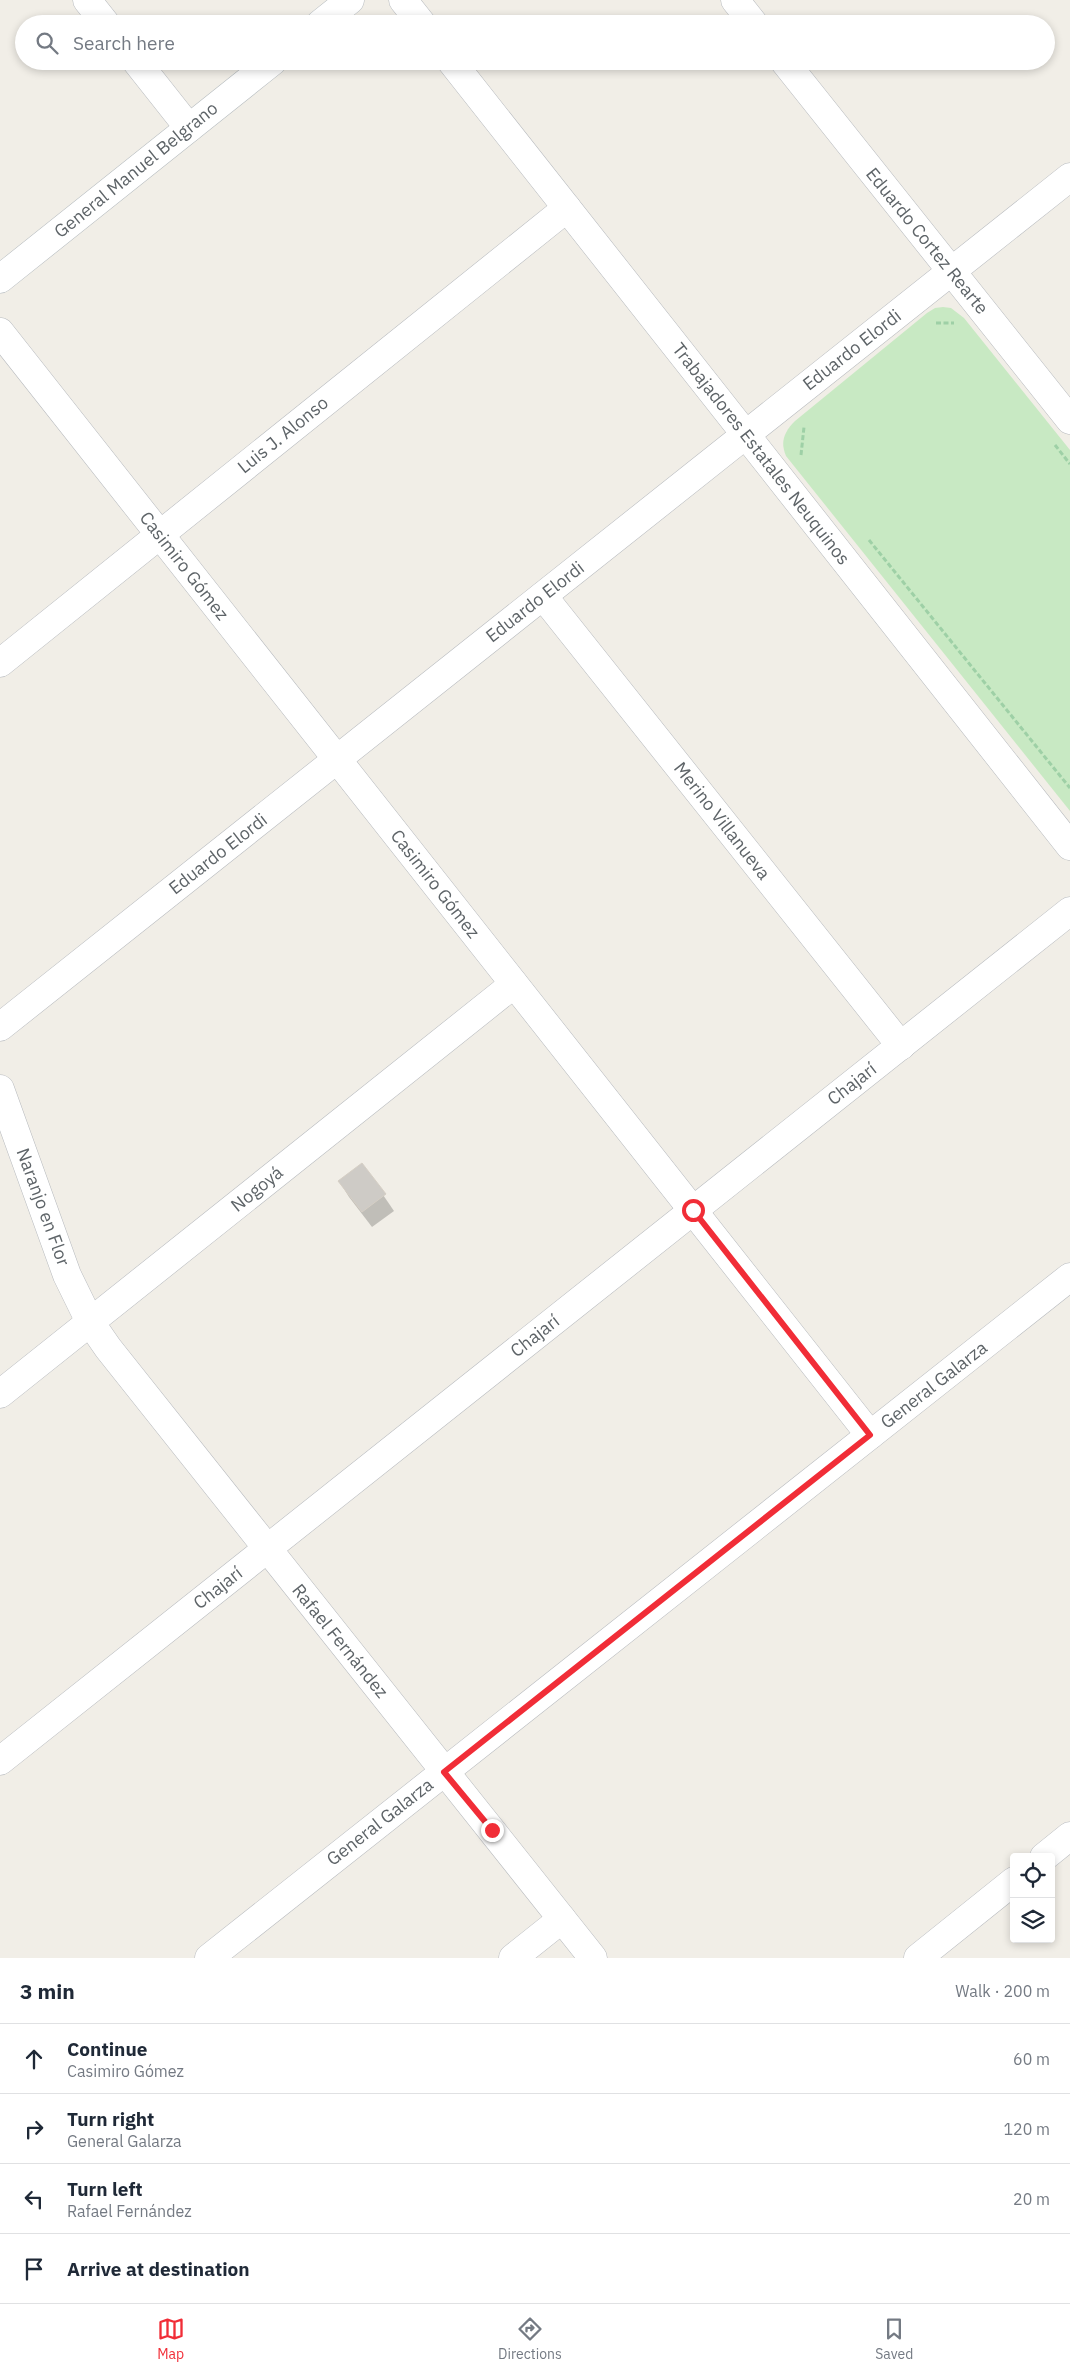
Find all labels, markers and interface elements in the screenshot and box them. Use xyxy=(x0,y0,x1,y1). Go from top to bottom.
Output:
search box xyxy=(15,15,1055,70)
icon: search xyxy=(33,29,61,57)
text: Search here xyxy=(73,31,175,55)
street label: General Manuel Belgrano xyxy=(49,96,222,243)
street label: Eduardo Cortez Rearte xyxy=(861,163,994,319)
street label: Eduardo Elordi xyxy=(798,304,906,395)
street label: Trabajadores Estatales Neuquinos xyxy=(667,338,855,569)
street label: Luis J. Alonso xyxy=(233,391,333,478)
street label: Casimiro Gómez xyxy=(135,507,234,625)
street label: Eduardo Elordi xyxy=(481,556,589,647)
street label: Merino Villanueva xyxy=(669,757,776,885)
street label: Eduardo Elordi xyxy=(164,808,272,899)
street label: Casimiro Gómez xyxy=(386,825,485,943)
street label: Chajarí xyxy=(822,1057,881,1110)
street label: Naranjo en Flor xyxy=(12,1145,76,1269)
street label: Nogoyá xyxy=(226,1160,288,1217)
route start xyxy=(682,1199,705,1222)
street label: Chajarí xyxy=(505,1309,564,1362)
street label: General Galarza xyxy=(876,1336,992,1433)
street label: Chajarí xyxy=(188,1561,247,1614)
street label: Rafael Fernández xyxy=(287,1579,393,1702)
street label: General Galarza xyxy=(322,1773,438,1870)
route end xyxy=(481,1819,504,1842)
map controls xyxy=(1010,1853,1055,1943)
button: locate xyxy=(1010,1853,1055,1898)
button: layers xyxy=(1010,1898,1055,1943)
text: 3 min xyxy=(20,1977,75,2005)
text: Walk · 200 m xyxy=(955,1981,1050,2001)
text: Continue xyxy=(67,2037,147,2061)
icon: ahead xyxy=(20,2045,48,2073)
text: 60 m xyxy=(1013,2049,1050,2069)
text: Casimiro Gómez xyxy=(67,2061,184,2081)
text: Turn right xyxy=(67,2107,154,2131)
icon: right xyxy=(20,2115,48,2143)
text: 120 m xyxy=(1003,2119,1050,2139)
text: General Galarza xyxy=(67,2131,182,2151)
text: Turn left xyxy=(67,2177,143,2201)
icon: left xyxy=(20,2185,48,2213)
text: 20 m xyxy=(1013,2189,1050,2209)
text: Rafael Fernández xyxy=(67,2201,192,2221)
icon: arrive xyxy=(20,2255,48,2283)
text: Arrive at destination xyxy=(67,2257,250,2281)
tab: Map xyxy=(157,2315,185,2363)
tab: Directions xyxy=(498,2315,562,2363)
tab: Saved xyxy=(875,2315,913,2363)

